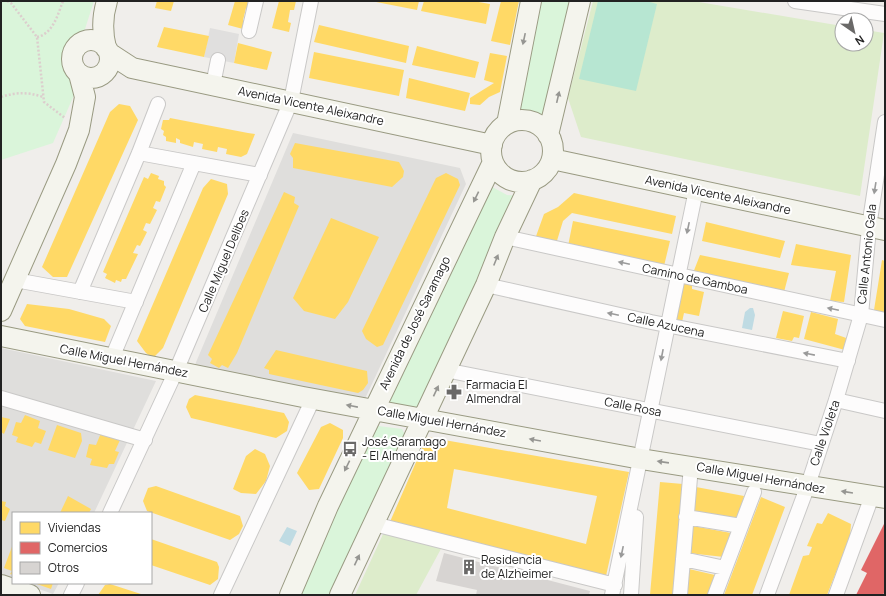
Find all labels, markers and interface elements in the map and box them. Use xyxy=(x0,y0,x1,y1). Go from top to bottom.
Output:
north arrow xyxy=(834,12,874,52)
text: N xyxy=(852,32,867,49)
one-way arrow xyxy=(520,33,526,45)
street label: Avenida Vicente Aleixandre xyxy=(237,82,386,129)
one-way arrow xyxy=(556,91,562,104)
street label: Avenida Vicente Aleixandre xyxy=(644,171,793,218)
one-way arrow xyxy=(872,182,878,194)
one-way arrow xyxy=(473,192,479,203)
street label: Calle Antonio Gala xyxy=(853,203,880,305)
street label: Calle Miguel Delibes xyxy=(194,207,253,315)
one-way arrow xyxy=(684,222,690,234)
street label: Avenida de José Saramago xyxy=(375,253,454,392)
one-way arrow xyxy=(493,254,499,266)
one-way arrow xyxy=(618,259,630,265)
street label: Camino de Gamboa xyxy=(641,259,749,298)
one-way arrow xyxy=(827,305,839,311)
street label: Calle Azucena xyxy=(626,308,706,341)
one-way arrow xyxy=(607,310,620,316)
street label: Calle Miguel Hernández xyxy=(58,340,190,381)
one-way arrow xyxy=(659,349,665,362)
one-way arrow xyxy=(803,350,815,356)
place label: Farmacia El Almendral xyxy=(466,376,528,407)
pharmacy icon: Farmacia El Almendral xyxy=(445,383,463,401)
one-way arrow xyxy=(433,386,439,397)
street label: Calle Rosa xyxy=(603,393,663,420)
street label: Calle Violeta xyxy=(805,398,844,468)
one-way arrow xyxy=(346,402,358,408)
street label: Calle Miguel Hernández xyxy=(376,402,508,441)
place label: José Saramago - El Almendral xyxy=(362,433,446,464)
one-way arrow xyxy=(529,436,541,442)
bus stop icon: José Saramago - El Almendral xyxy=(341,440,359,458)
street label: Calle Miguel Hernández xyxy=(695,458,827,497)
one-way arrow xyxy=(657,459,669,465)
one-way arrow xyxy=(344,460,350,472)
one-way arrow xyxy=(840,489,853,495)
legend xyxy=(12,512,152,584)
text: Viviendas xyxy=(48,519,101,536)
text: Comercios xyxy=(48,539,108,556)
one-way arrow xyxy=(618,546,624,558)
place label: Residencia de Alzheimer xyxy=(481,551,553,582)
one-way arrow xyxy=(354,554,360,565)
building icon: Residencia de Alzheimer xyxy=(460,558,478,576)
text: Otros xyxy=(48,559,79,576)

